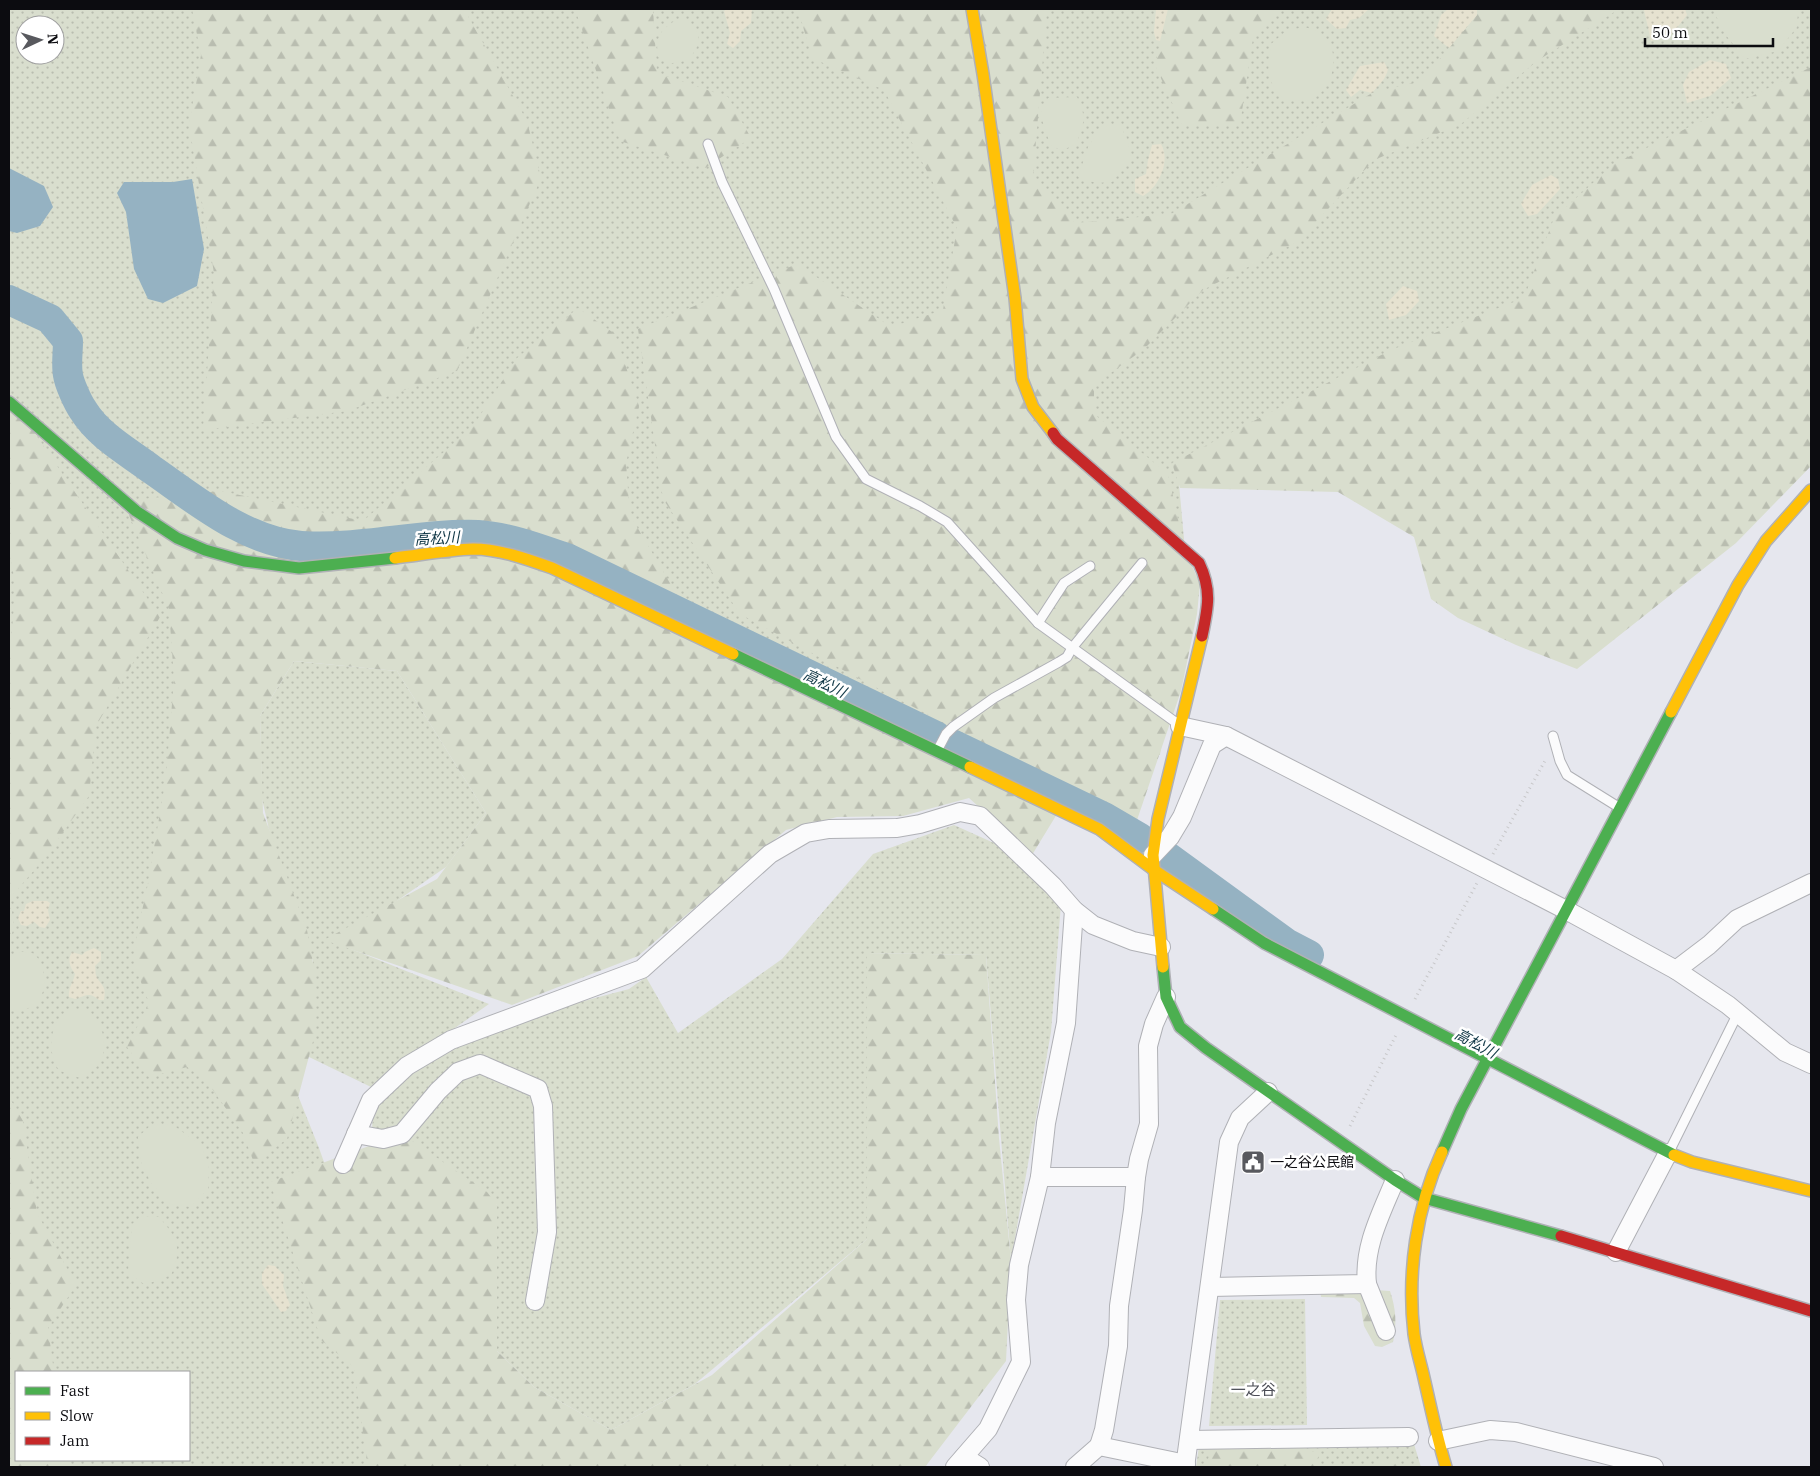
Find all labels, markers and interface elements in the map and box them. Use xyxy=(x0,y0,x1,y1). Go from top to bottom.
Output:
north arrow xyxy=(15,15,65,65)
scale bar xyxy=(1645,15,1772,47)
text: 50 m xyxy=(1652,23,1688,42)
text: N xyxy=(44,33,62,45)
water label: 高松川 xyxy=(414,527,462,549)
water label: 高松川 xyxy=(801,665,851,702)
water label: 高松川 xyxy=(1452,1024,1502,1063)
public building icon: 一之谷公民館 xyxy=(1240,1149,1266,1175)
place label: 一之谷公民館 xyxy=(1270,1153,1354,1171)
legend xyxy=(15,1371,190,1461)
district label: 一之谷 xyxy=(1230,1380,1276,1399)
text: Fast xyxy=(60,1381,90,1400)
text: Slow xyxy=(60,1406,94,1425)
text: Jam xyxy=(60,1431,89,1450)

